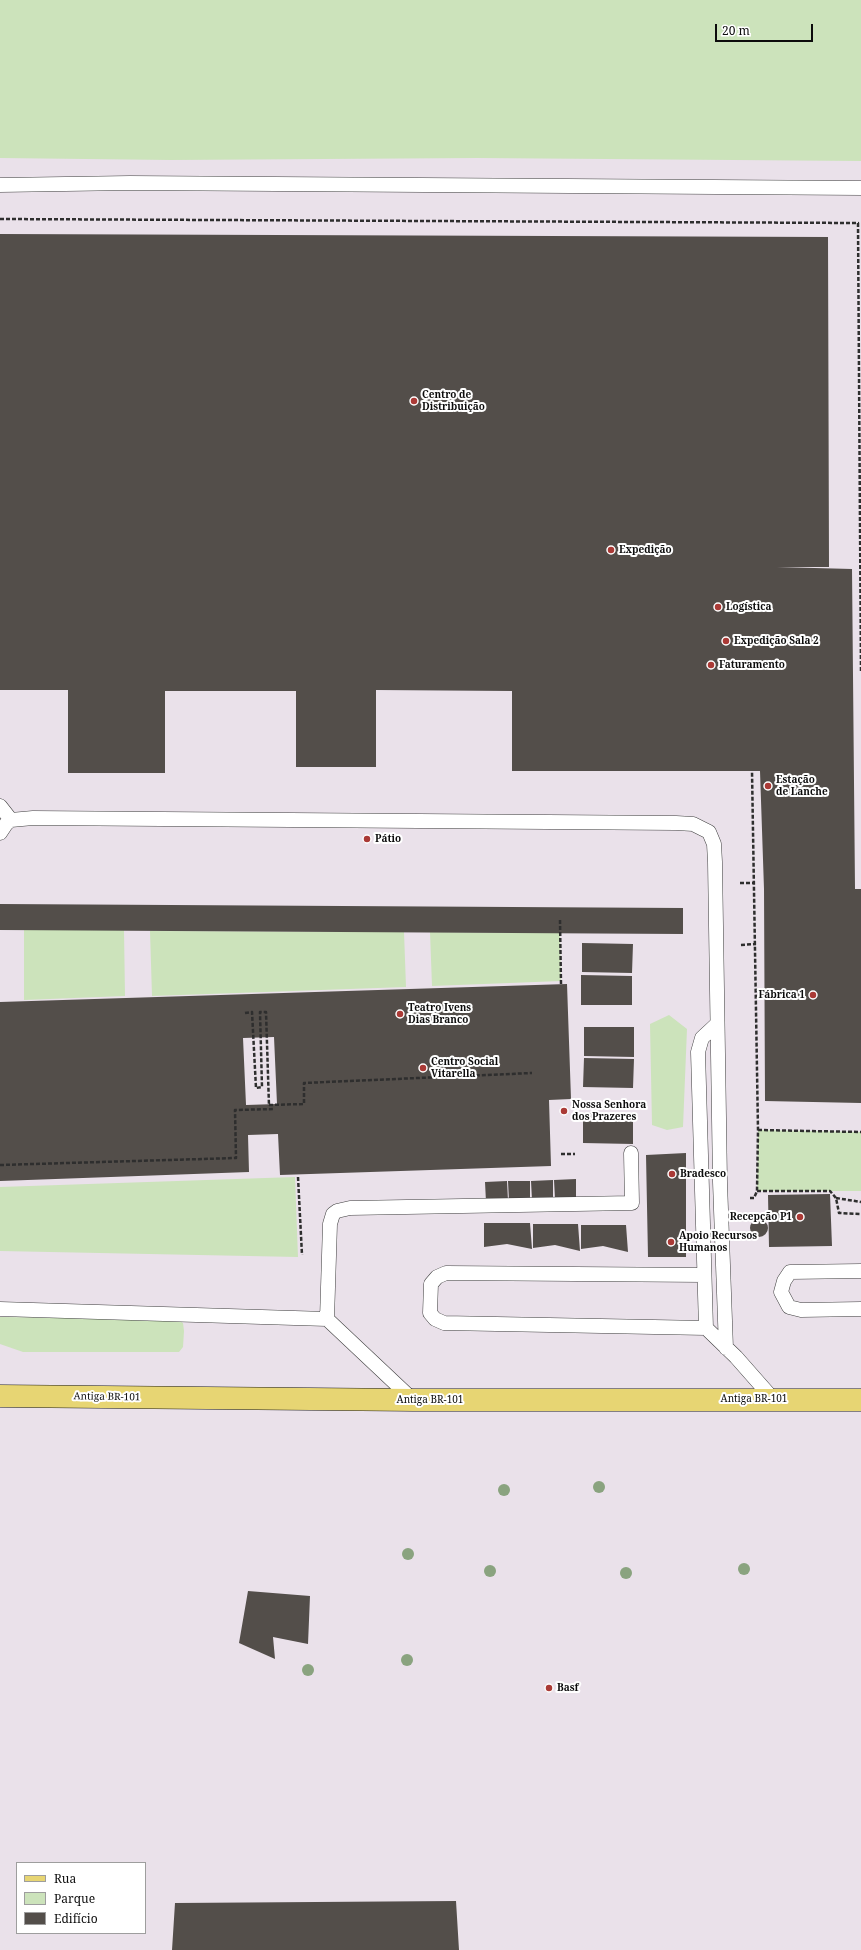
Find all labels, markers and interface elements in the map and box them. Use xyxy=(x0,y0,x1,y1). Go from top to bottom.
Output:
scale bar xyxy=(717,16,815,42)
text: 20 m xyxy=(722,22,750,39)
place label: Centro de Distribuição xyxy=(422,389,485,412)
marker: Centro de Distribuição xyxy=(409,396,419,406)
place label: Expedição xyxy=(619,544,672,556)
marker: Expedição xyxy=(606,545,616,555)
place label: Logística xyxy=(726,601,771,613)
marker: Logística xyxy=(713,602,723,612)
place label: Expedição Sala 2 xyxy=(734,635,819,647)
marker: Expedição Sala 2 xyxy=(721,636,731,646)
place label: Faturamento xyxy=(719,659,785,671)
marker: Faturamento xyxy=(706,660,716,670)
place label: Estação de Lanche xyxy=(776,774,828,798)
marker: Estação de Lanche xyxy=(763,781,773,791)
place label: Pátio xyxy=(375,833,401,845)
marker: Pátio xyxy=(362,834,372,844)
place label: Fábrica 1 xyxy=(758,989,805,1001)
marker: Fábrica 1 xyxy=(808,990,818,1000)
place label: Teatro Ivens Dias Branco xyxy=(408,1002,471,1026)
marker: Teatro Ivens Dias Branco xyxy=(395,1009,405,1019)
place label: Centro Social Vitarella xyxy=(431,1056,498,1080)
marker: Centro Social Vitarella xyxy=(418,1063,428,1073)
place label: Nossa Senhora dos Prazeres xyxy=(572,1099,646,1122)
marker: Nossa Senhora dos Prazeres xyxy=(559,1106,569,1116)
place label: Bradesco xyxy=(680,1168,726,1180)
marker: Bradesco xyxy=(667,1169,677,1179)
place label: Recepção P1 xyxy=(730,1211,792,1223)
marker: Recepção P1 xyxy=(795,1212,805,1222)
place label: Apoio Recursos Humanos xyxy=(679,1230,757,1254)
marker: Apoio Recursos Humanos xyxy=(666,1237,676,1247)
street label: Antiga BR-101 xyxy=(74,1390,140,1404)
street label: Antiga BR-101 xyxy=(721,1393,787,1405)
street label: Antiga BR-101 xyxy=(397,1394,463,1406)
place label: Basf xyxy=(557,1682,579,1694)
marker: Basf xyxy=(544,1683,554,1693)
legend xyxy=(16,1862,146,1934)
text: Rua xyxy=(54,1870,76,1887)
text: Parque xyxy=(54,1890,95,1907)
text: Edifício xyxy=(54,1910,98,1927)

